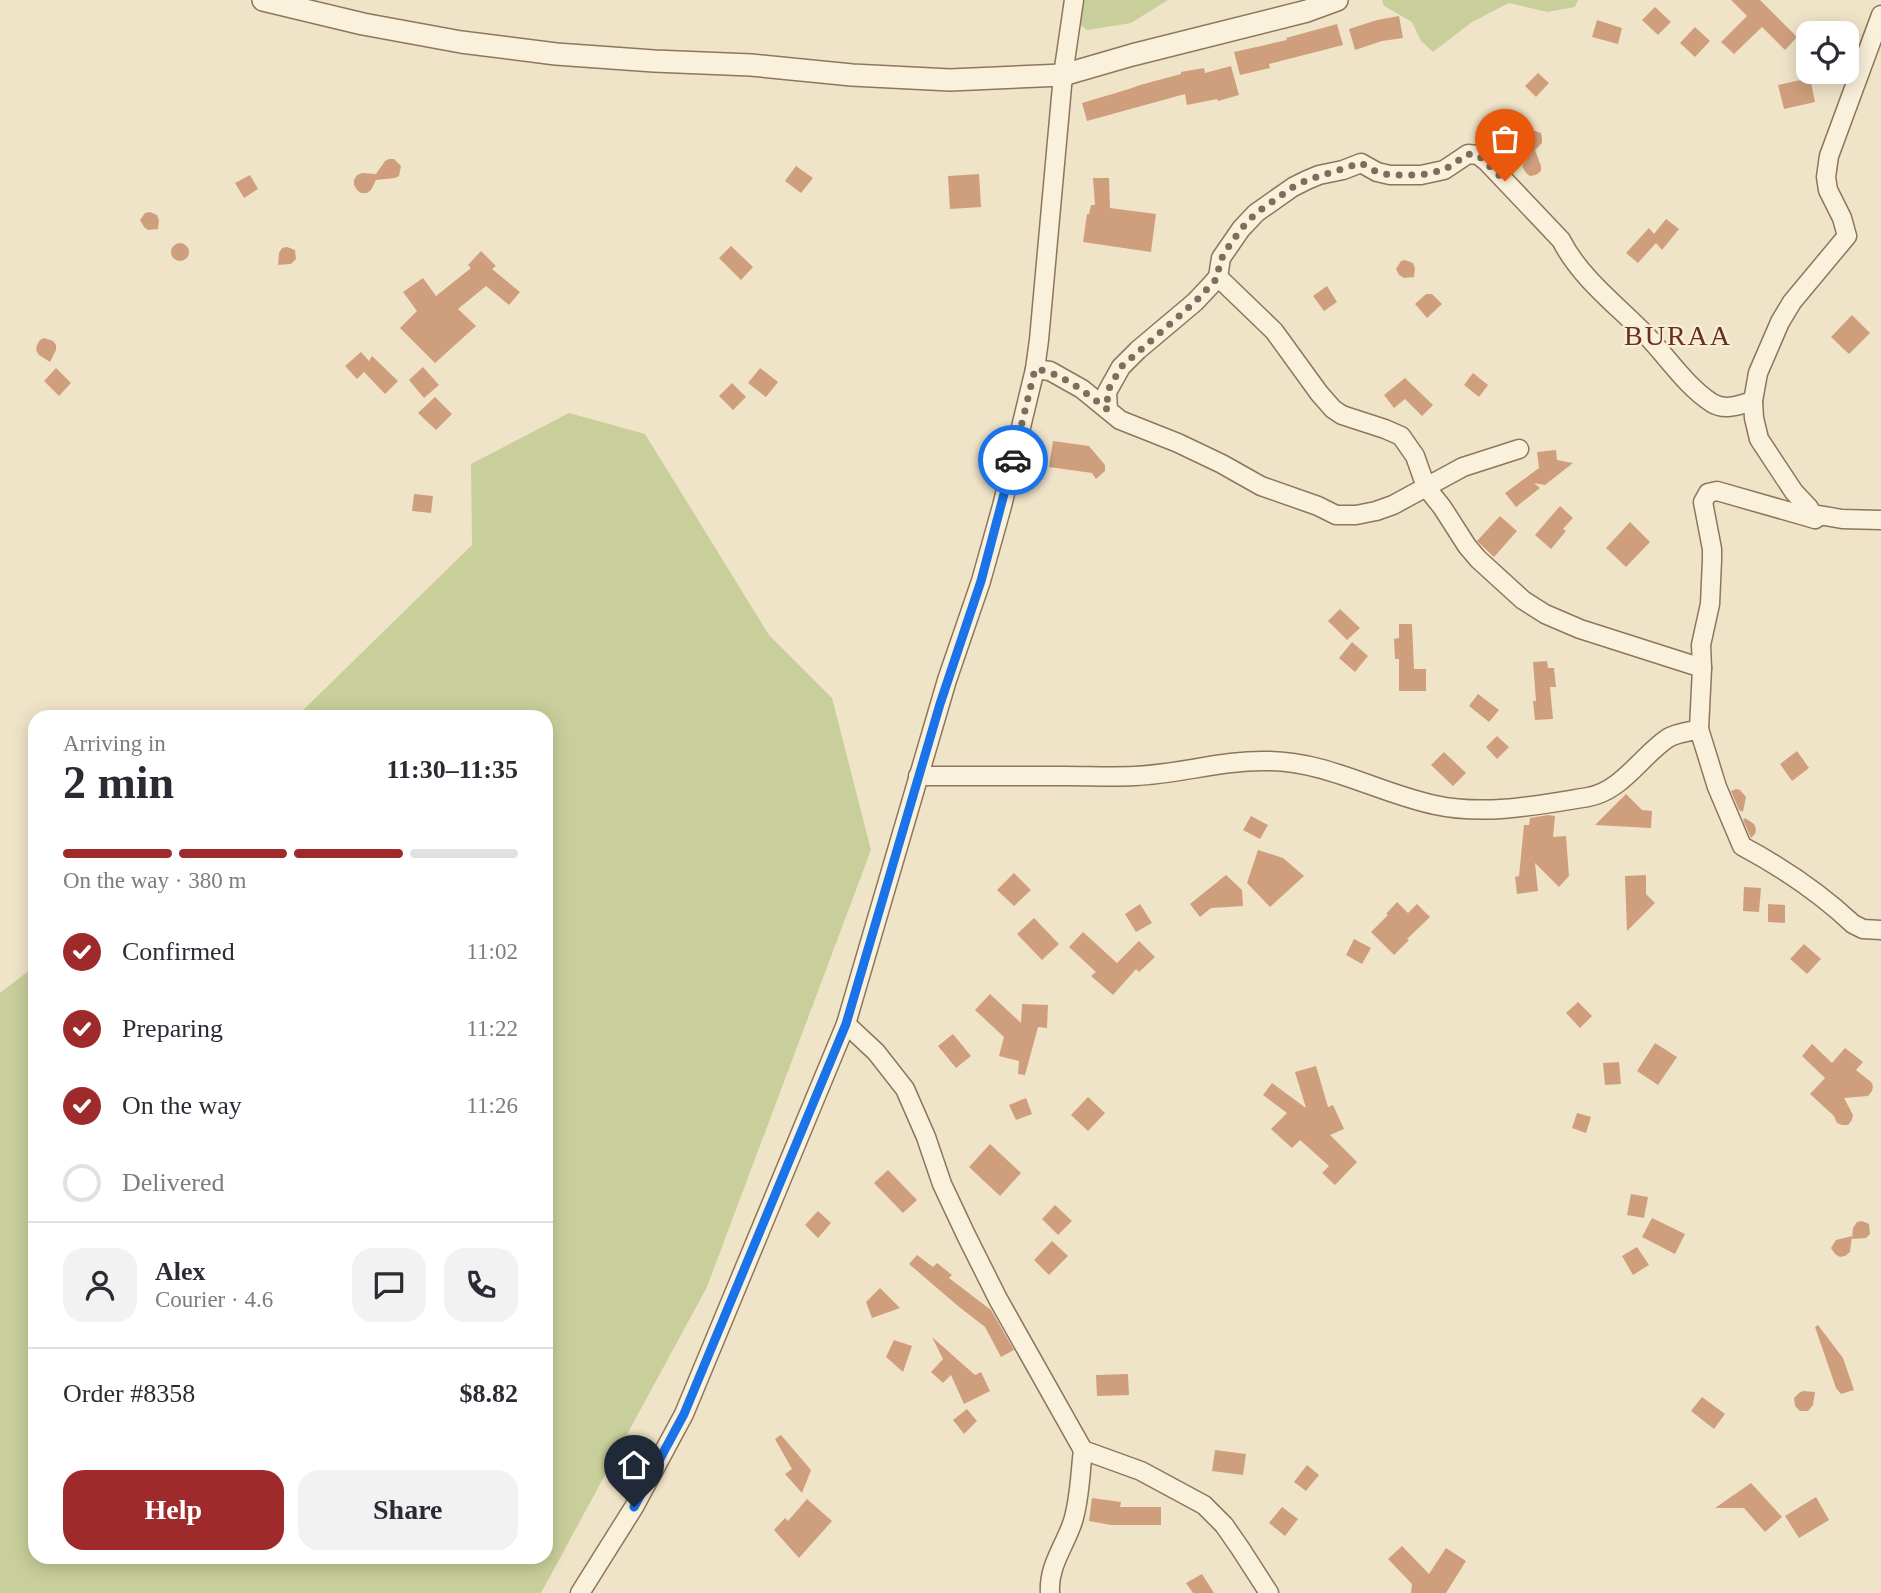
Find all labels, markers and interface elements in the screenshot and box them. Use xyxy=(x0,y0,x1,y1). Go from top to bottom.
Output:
map controls xyxy=(1796,21,1859,84)
button: locate xyxy=(1796,21,1859,84)
pin xyxy=(1475,109,1535,181)
icon: bag xyxy=(1486,120,1524,158)
district label: BURAA xyxy=(1624,320,1732,351)
courier xyxy=(978,425,1048,495)
icon: car xyxy=(994,441,1032,479)
text: Arriving in xyxy=(63,731,166,756)
text: 11:30–11:35 xyxy=(387,755,518,784)
text: 2 min xyxy=(63,757,174,808)
text: On the way · 380 m xyxy=(63,868,246,893)
icon: check xyxy=(63,933,101,971)
text: Confirmed xyxy=(122,937,235,966)
text: 11:02 xyxy=(466,939,518,964)
icon: check xyxy=(63,1010,101,1048)
text: Preparing xyxy=(122,1014,223,1043)
text: 11:22 xyxy=(466,1016,518,1041)
icon: check xyxy=(63,1087,101,1125)
text: On the way xyxy=(122,1091,242,1120)
text: 11:26 xyxy=(466,1093,518,1118)
text: Delivered xyxy=(122,1168,225,1197)
button: person xyxy=(63,1248,137,1322)
button: chat xyxy=(352,1248,426,1322)
button: phone xyxy=(444,1248,518,1322)
text: Alex xyxy=(155,1257,206,1286)
text: Courier · 4.6 xyxy=(155,1287,273,1312)
text: Order #8358 xyxy=(63,1379,195,1408)
text: $8.82 xyxy=(460,1379,518,1408)
pin xyxy=(604,1435,664,1507)
icon: home xyxy=(615,1446,653,1484)
button: Help xyxy=(63,1470,284,1550)
button: Share xyxy=(298,1470,518,1550)

